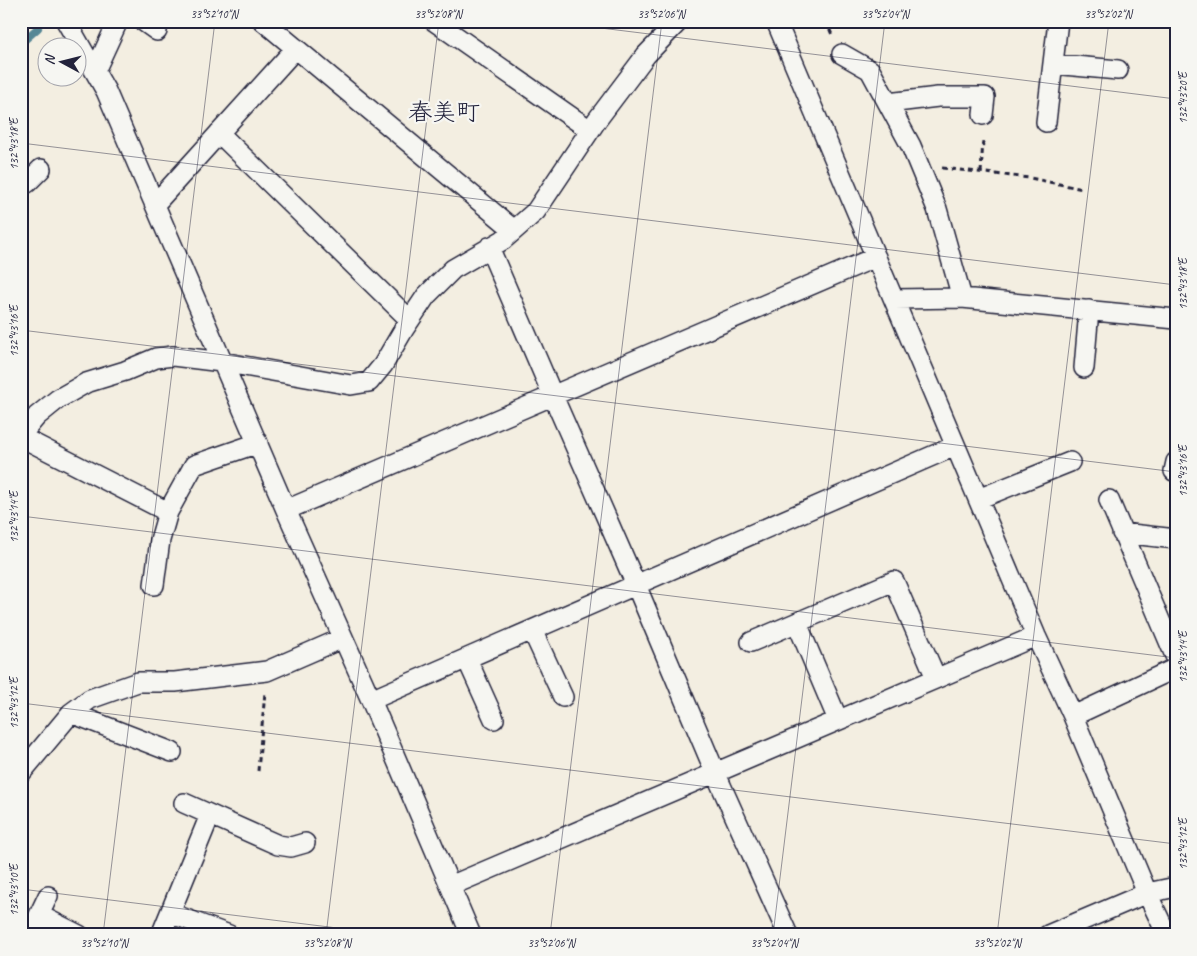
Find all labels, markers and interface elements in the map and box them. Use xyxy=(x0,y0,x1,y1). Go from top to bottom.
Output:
text: 33°52'10"N xyxy=(190,6,239,22)
text: 33°52'08"N xyxy=(414,6,463,22)
text: 33°52'06"N xyxy=(637,6,686,22)
text: 33°52'04"N xyxy=(861,6,910,22)
text: 33°52'02"N xyxy=(1084,6,1133,22)
north arrow xyxy=(38,38,88,88)
text: N xyxy=(41,53,59,66)
text: 132°43'20"E xyxy=(1175,70,1191,124)
district label: 春美町 xyxy=(408,97,480,127)
text: 132°43'18"E xyxy=(6,116,22,170)
text: 132°43'18"E xyxy=(1175,256,1191,310)
text: 132°43'16"E xyxy=(6,303,22,357)
text: 132°43'16"E xyxy=(1175,443,1191,497)
text: 132°43'14"E xyxy=(6,489,22,543)
text: 132°43'14"E xyxy=(1175,629,1191,683)
text: 132°43'12"E xyxy=(6,675,22,729)
text: 132°43'12"E xyxy=(1175,816,1191,870)
text: 132°43'10"E xyxy=(6,862,22,916)
text: 33°52'10"N xyxy=(80,935,129,951)
text: 33°52'08"N xyxy=(303,935,352,951)
text: 33°52'06"N xyxy=(527,935,576,951)
text: 33°52'04"N xyxy=(750,935,799,951)
text: 33°52'02"N xyxy=(973,935,1022,951)

